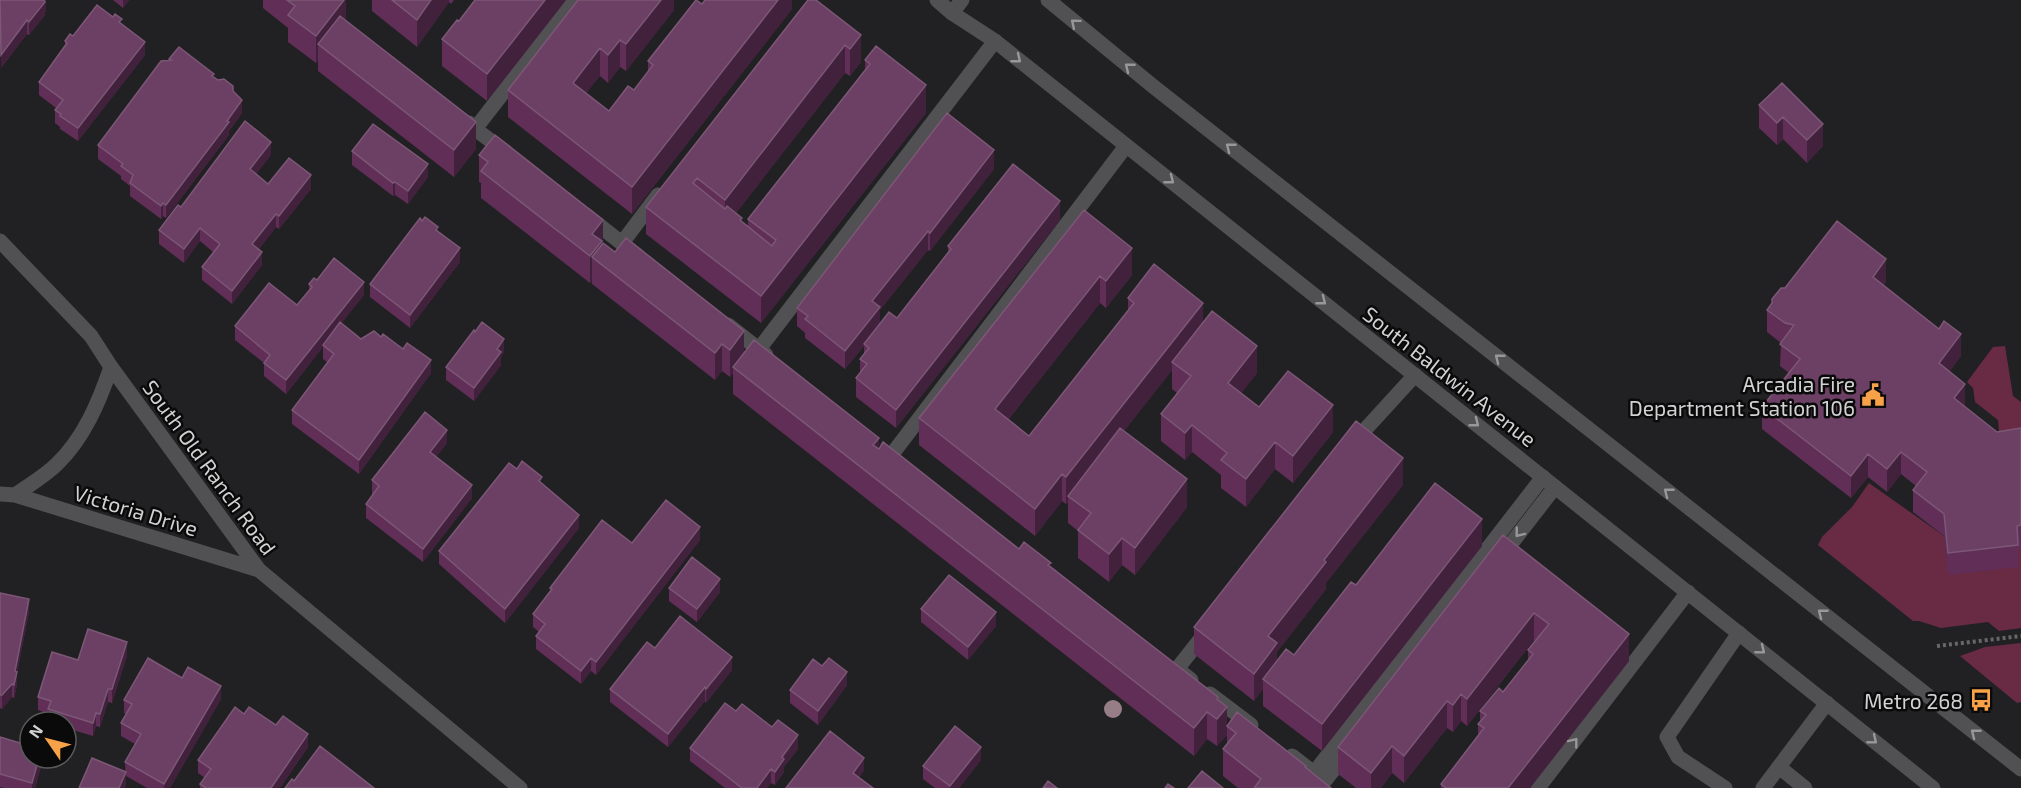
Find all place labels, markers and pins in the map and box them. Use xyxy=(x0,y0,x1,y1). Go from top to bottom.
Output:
place label: Arcadia Fire Department Station 106 xyxy=(1629,371,1855,420)
public building icon: Arcadia Fire Department Station 106 xyxy=(1860,382,1886,408)
bus stop icon: Metro 268 xyxy=(1968,687,1994,713)
place label: Metro 268 xyxy=(1864,688,1963,713)

